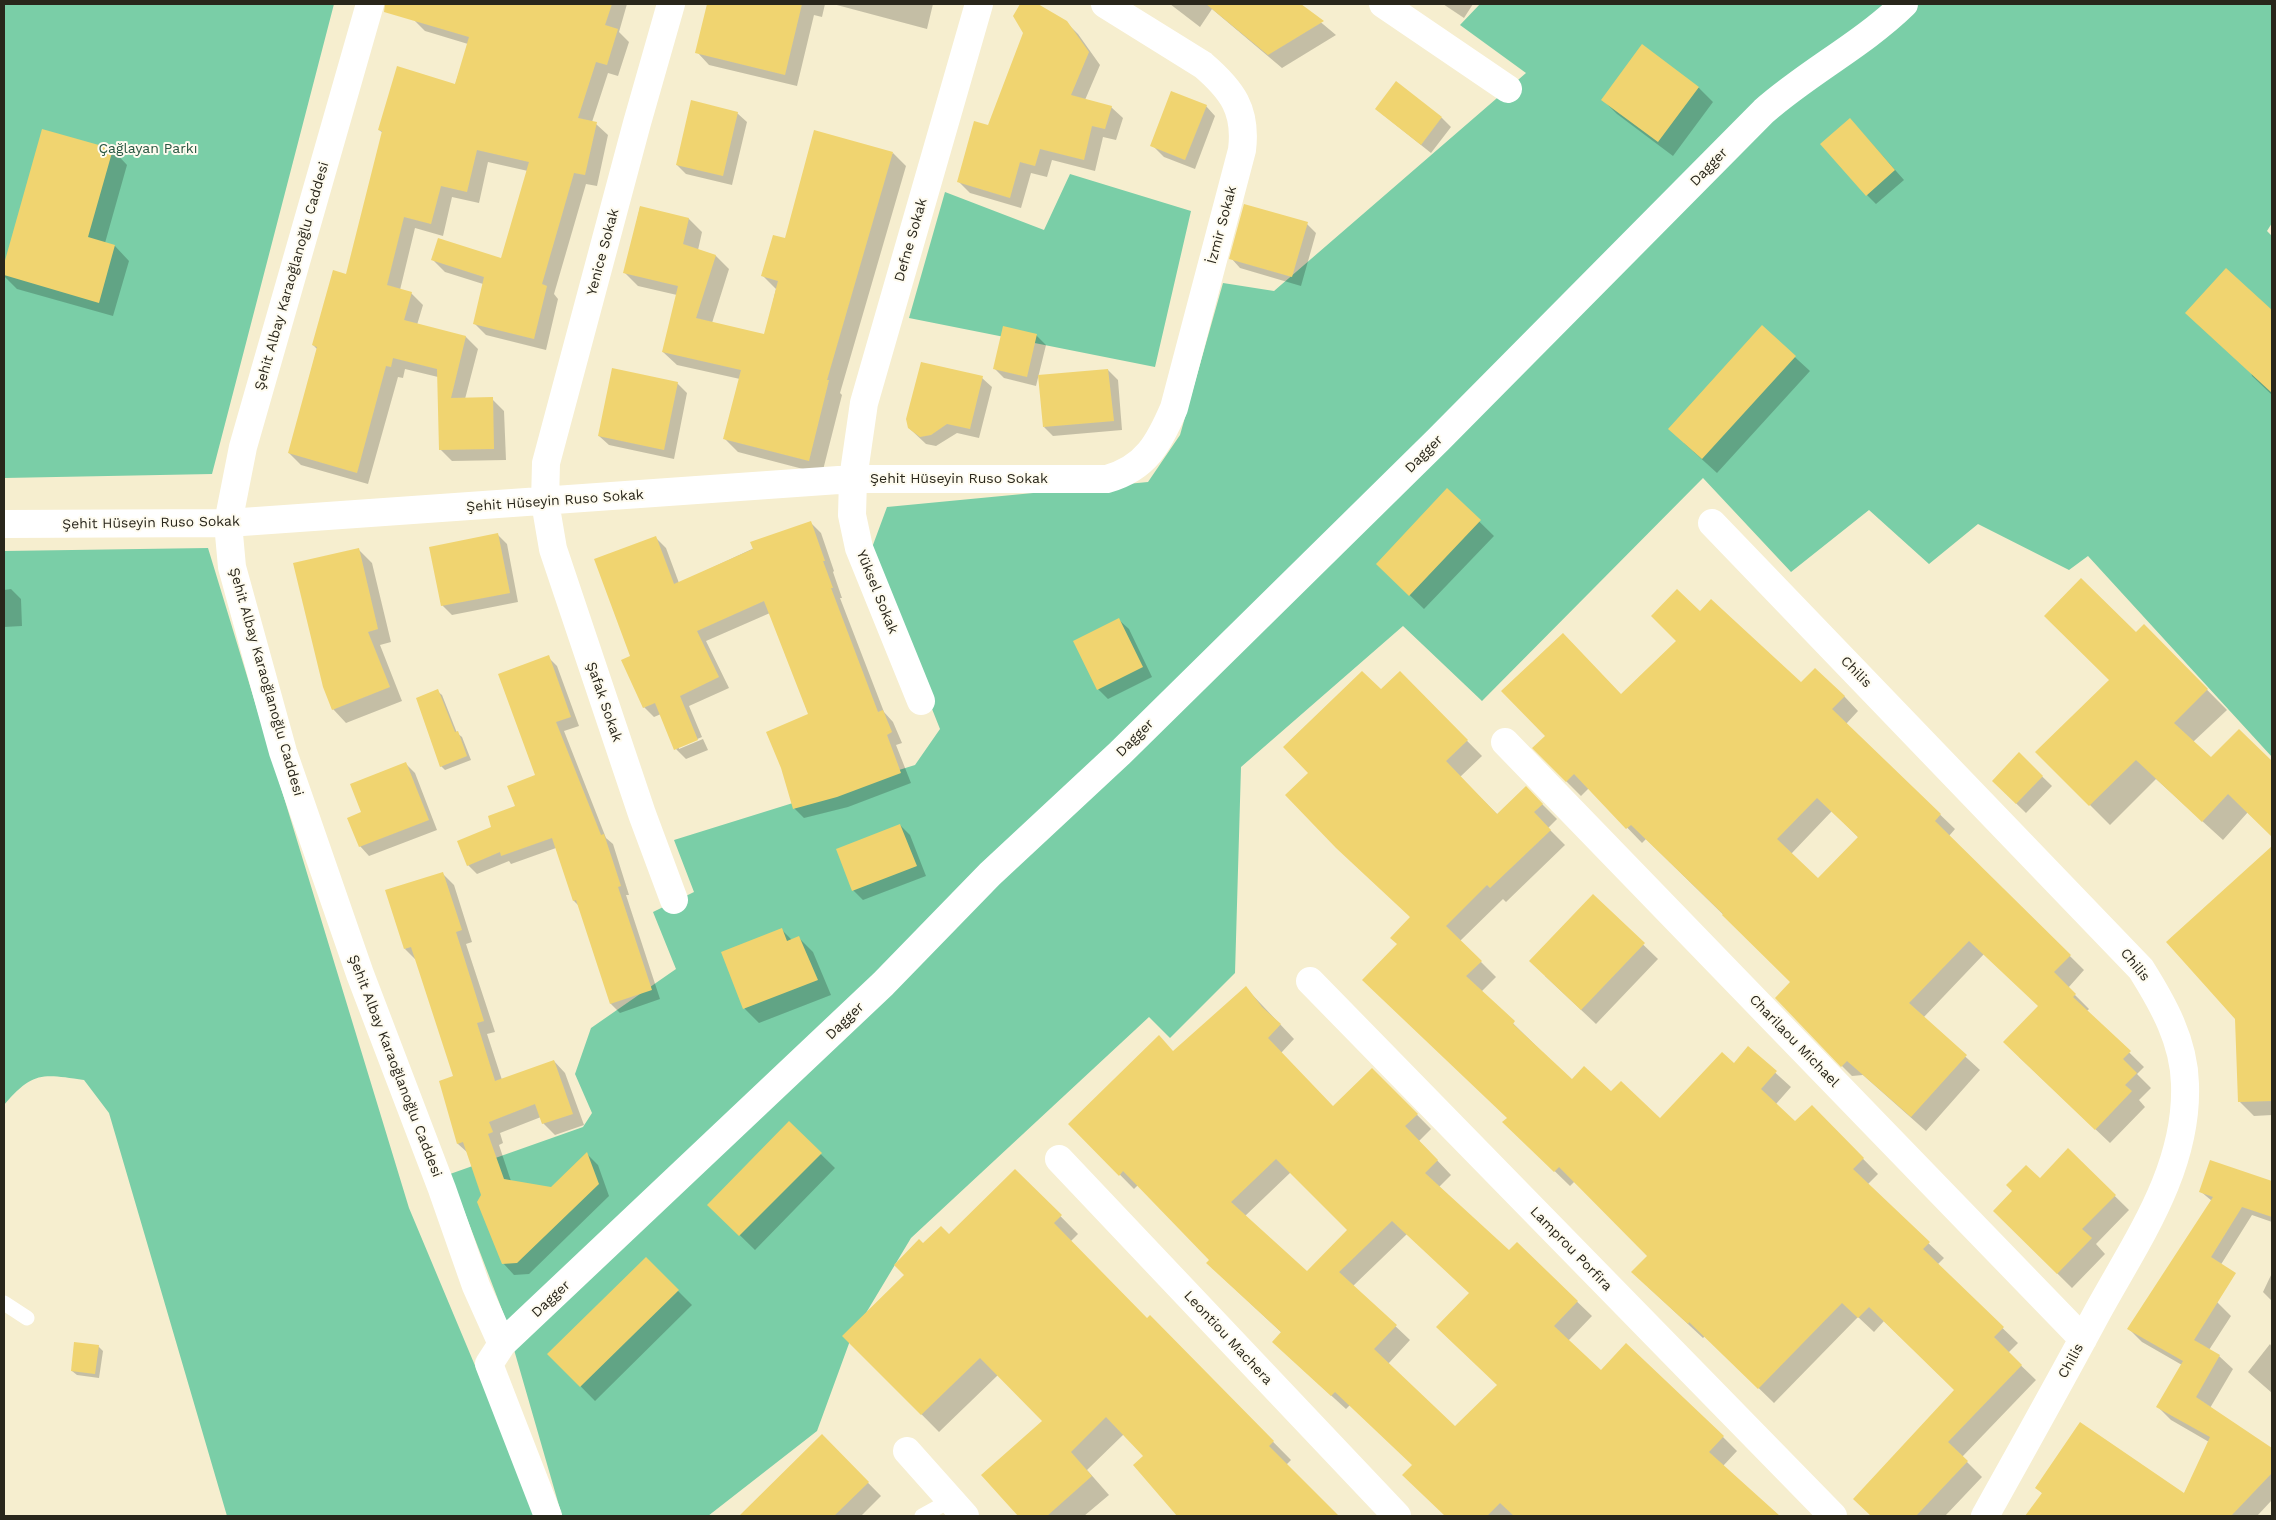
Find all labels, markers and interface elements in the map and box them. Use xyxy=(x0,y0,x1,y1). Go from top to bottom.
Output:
park label: Çağlayan Parkı xyxy=(98,141,198,157)
street label: Dagger xyxy=(1687,144,1731,190)
street label: Şehit Albay Karaoğlanoğlu Caddesi xyxy=(251,160,333,392)
street label: İzmir Sokak xyxy=(1204,184,1240,266)
street label: Defne Sokak xyxy=(891,196,931,284)
street label: Yenice Sokak xyxy=(583,207,623,297)
street label: Dagger xyxy=(1402,432,1446,476)
street label: Şehit Hüseyin Ruso Sokak xyxy=(870,471,1048,487)
street label: Şehit Hüseyin Ruso Sokak xyxy=(466,486,644,516)
street label: Şehit Hüseyin Ruso Sokak xyxy=(62,513,240,533)
street label: Yüksel Sokak xyxy=(852,547,902,637)
street label: Şehit Albay Karaoğlanoğlu Caddesi xyxy=(225,566,307,798)
street label: Chilis xyxy=(1837,653,1875,691)
street label: Şafak Sokak xyxy=(582,660,626,744)
street label: Dagger xyxy=(1113,716,1157,760)
street label: Chilis xyxy=(2117,945,2153,985)
street label: Şehit Albay Karaoğlanoğlu Caddesi xyxy=(345,952,445,1180)
street label: Charilaou Michael xyxy=(1746,991,1842,1091)
street label: Dagger xyxy=(822,999,868,1043)
street label: Lamprou Porfira xyxy=(1526,1203,1616,1295)
street label: Dagger xyxy=(528,1277,574,1321)
street label: Leontiou Machera xyxy=(1180,1288,1276,1388)
street label: Chilis xyxy=(2055,1341,2087,1381)

